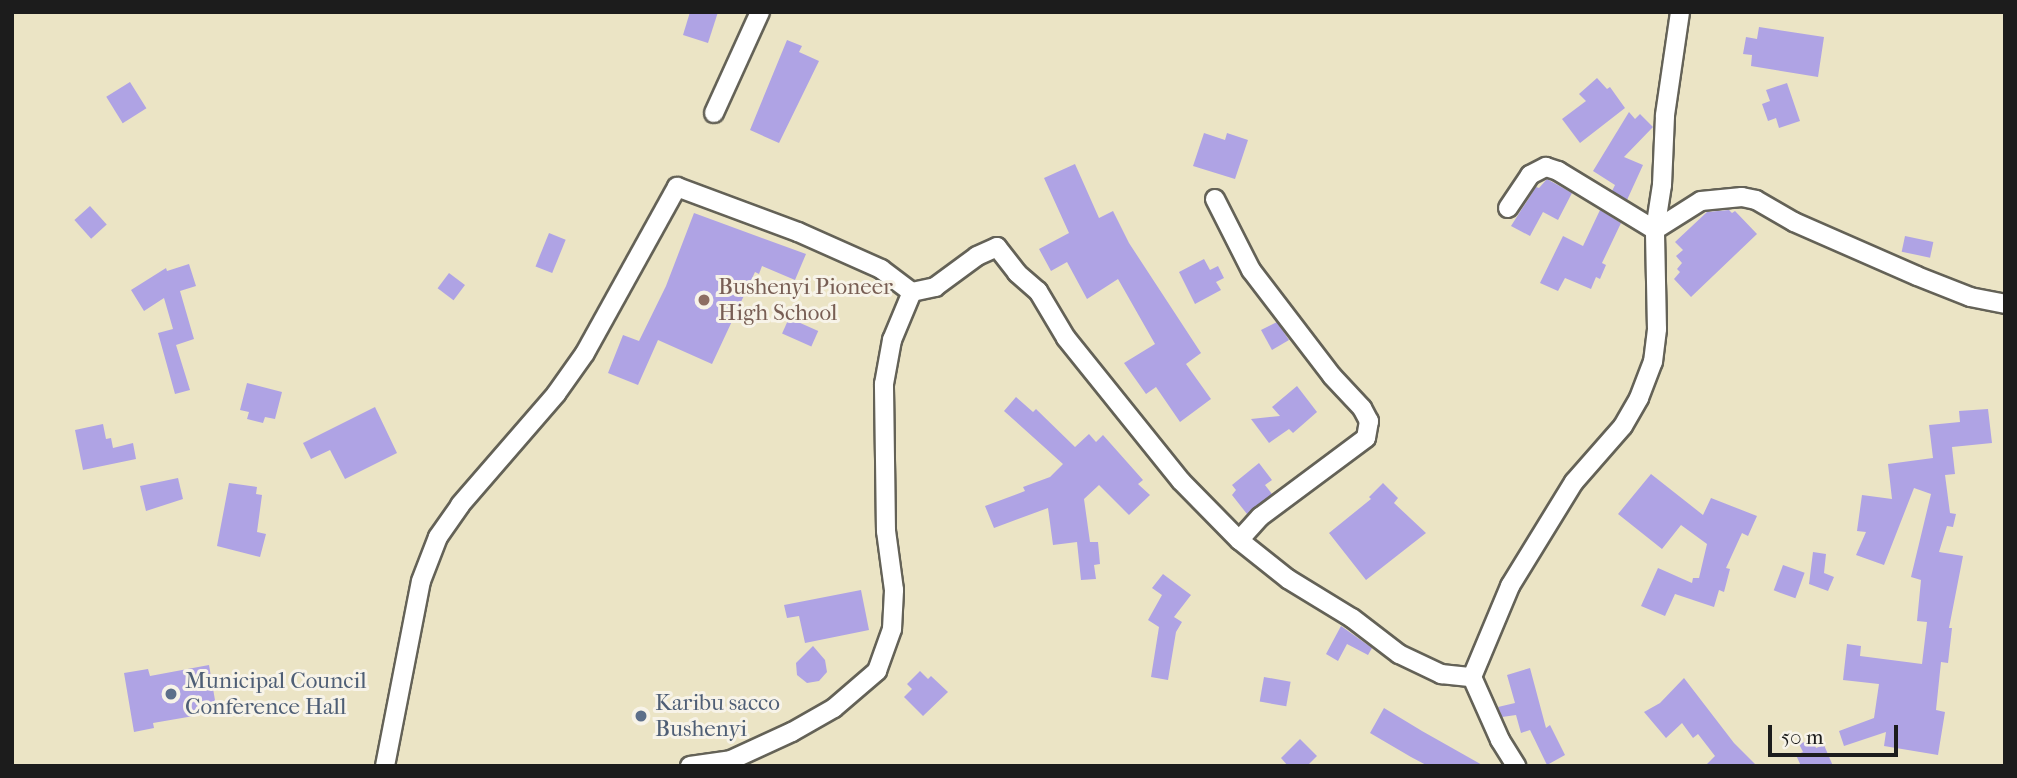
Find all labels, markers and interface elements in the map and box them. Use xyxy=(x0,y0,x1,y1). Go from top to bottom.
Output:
place label: Bushenyi Pioneer High School xyxy=(718,273,893,327)
marker: Bushenyi Pioneer High School xyxy=(696,292,712,308)
place label: Municipal Council Conference Hall xyxy=(185,667,367,721)
marker: Municipal Council Conference Hall xyxy=(163,686,179,702)
place label: Karibu sacco Bushenyi xyxy=(655,689,780,743)
marker: Karibu sacco Bushenyi xyxy=(633,708,649,724)
scale bar xyxy=(1772,712,1902,756)
text: 50 m xyxy=(1781,725,1824,749)

